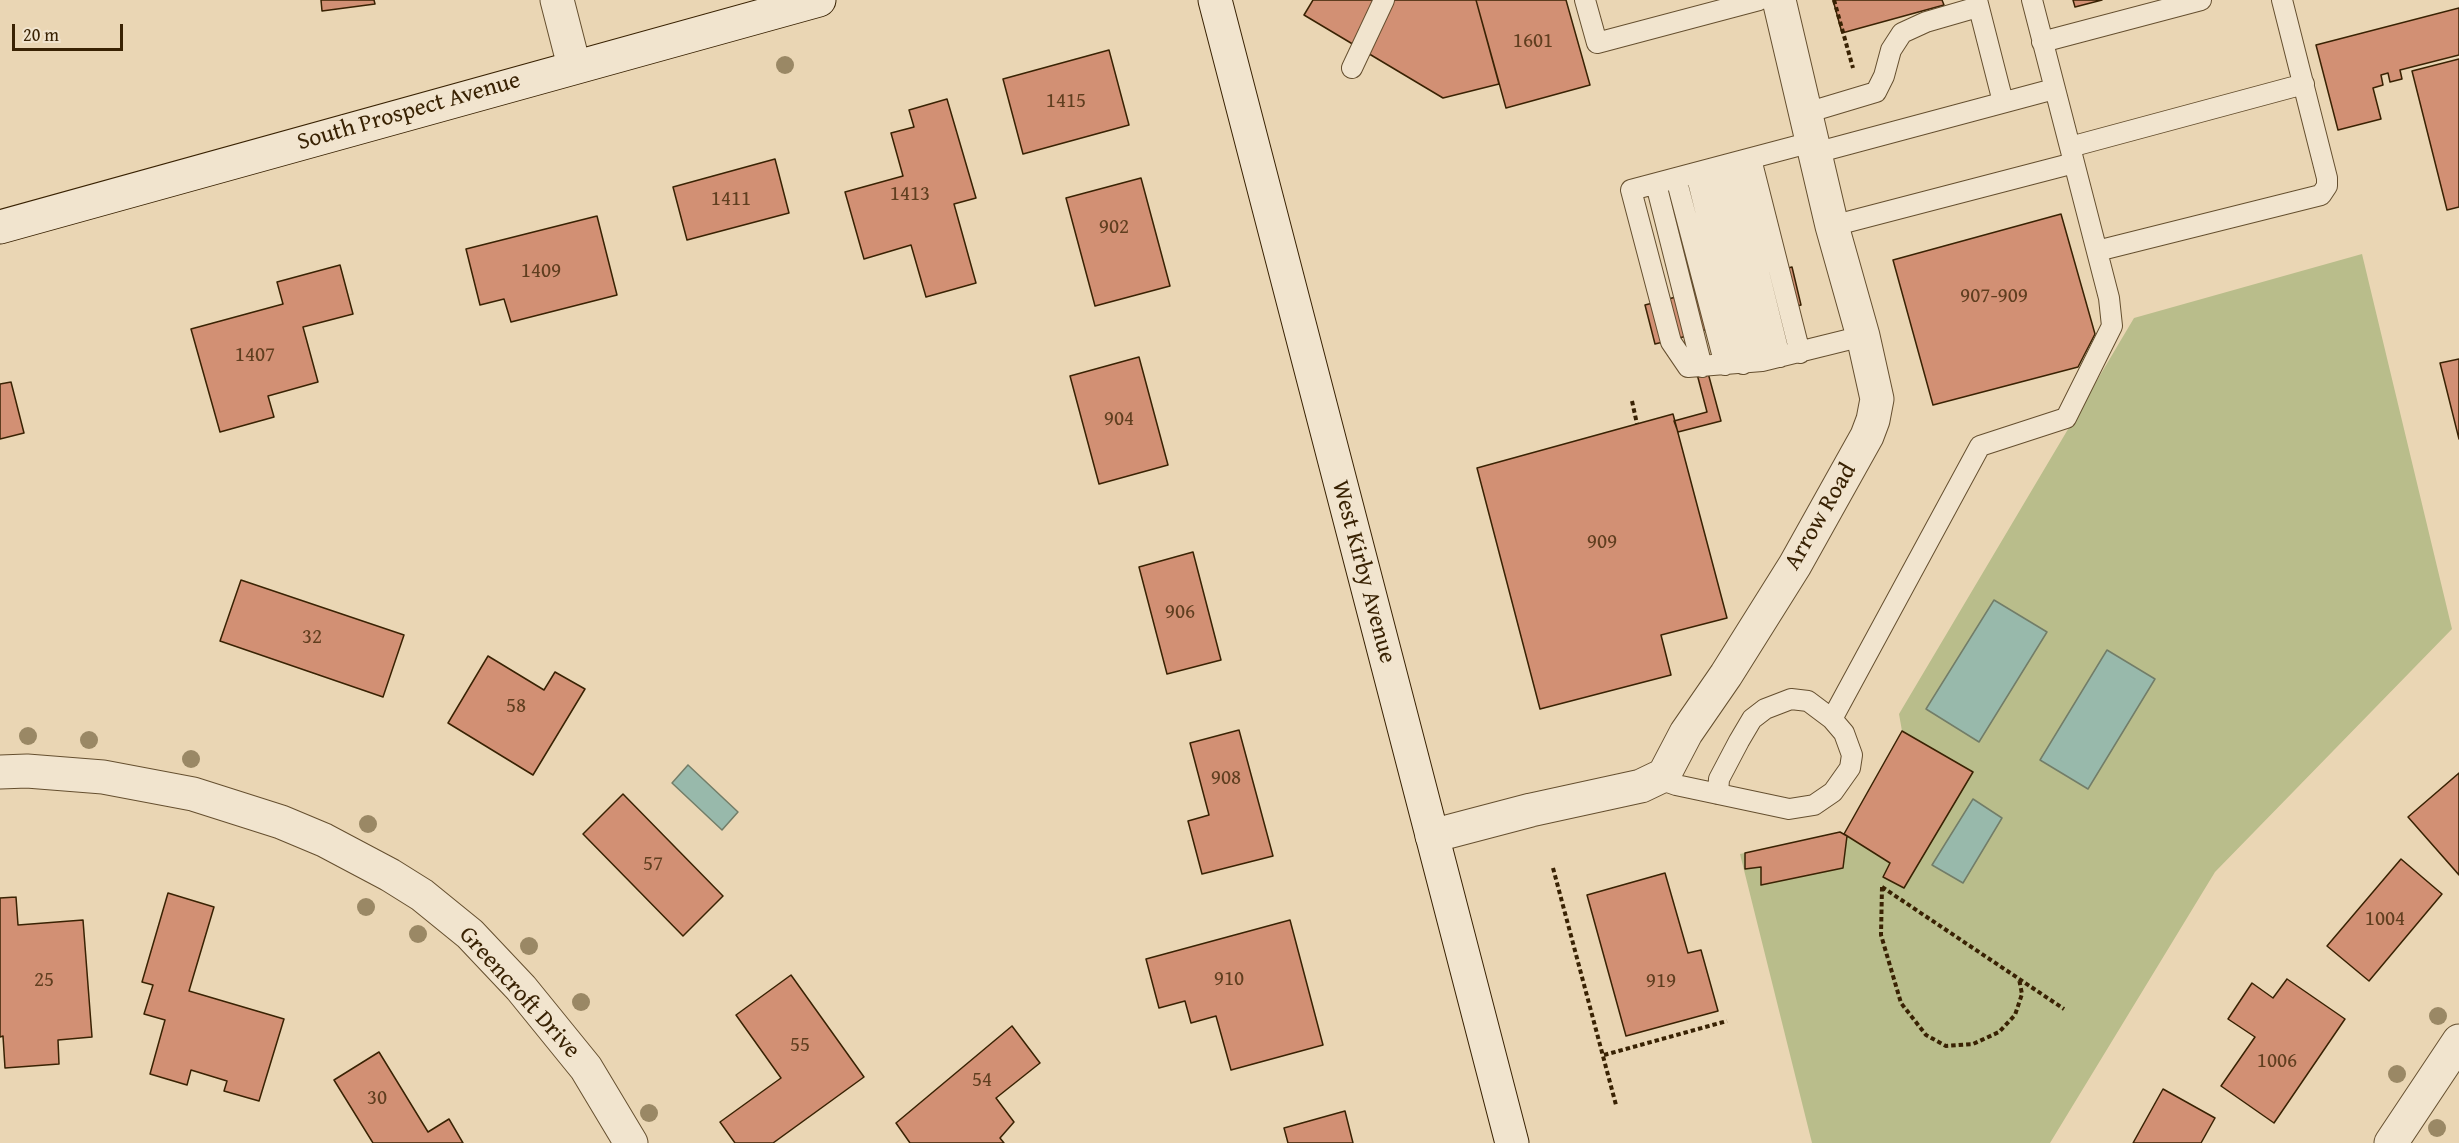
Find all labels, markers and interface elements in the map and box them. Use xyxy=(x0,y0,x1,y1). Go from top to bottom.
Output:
scale bar xyxy=(15,12,126,50)
text: 20 m xyxy=(23,21,59,48)
house number: 1601 xyxy=(1513,29,1553,55)
street label: South Prospect Avenue xyxy=(294,66,524,158)
house number: 1415 xyxy=(1046,89,1086,115)
house number: 1413 xyxy=(890,182,930,208)
house number: 1411 xyxy=(711,187,751,213)
house number: 902 xyxy=(1099,215,1129,241)
house number: 1409 xyxy=(521,259,561,285)
house number: 907-909 xyxy=(1960,284,2028,310)
house number: 1407 xyxy=(235,343,275,369)
house number: 904 xyxy=(1104,407,1134,433)
street label: Arrow Road xyxy=(1779,459,1863,575)
street label: West Kirby Avenue xyxy=(1325,477,1401,667)
house number: 909 xyxy=(1587,530,1617,556)
house number: 906 xyxy=(1165,600,1195,626)
house number: 32 xyxy=(302,625,322,651)
house number: 58 xyxy=(506,694,526,720)
house number: 908 xyxy=(1211,766,1241,792)
house number: 57 xyxy=(643,852,663,878)
house number: 1004 xyxy=(2365,907,2405,933)
street label: Greencroft Drive xyxy=(452,921,586,1065)
house number: 910 xyxy=(1214,967,1244,993)
house number: 25 xyxy=(34,968,54,994)
house number: 919 xyxy=(1646,969,1676,995)
house number: 55 xyxy=(790,1033,810,1059)
house number: 1006 xyxy=(2257,1049,2297,1075)
house number: 54 xyxy=(972,1068,992,1094)
house number: 30 xyxy=(367,1086,387,1112)

